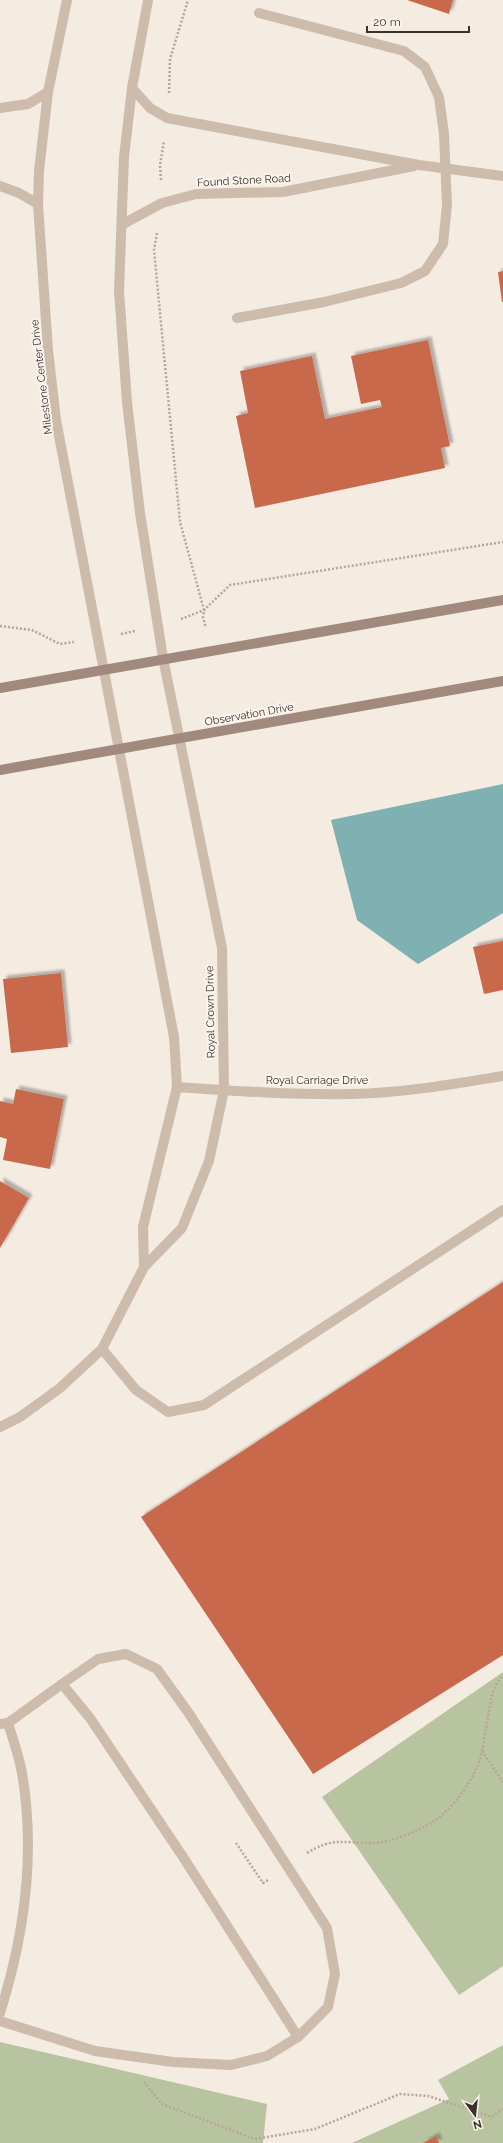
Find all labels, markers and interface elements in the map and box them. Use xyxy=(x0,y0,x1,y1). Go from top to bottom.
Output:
scale bar xyxy=(367,8,469,34)
text: 20 m xyxy=(373,15,401,29)
street label: Found Stone Road xyxy=(197,172,291,189)
street label: Milestone Center Drive xyxy=(28,318,55,435)
street label: Observation Drive xyxy=(203,700,295,729)
street label: Royal Crown Drive xyxy=(203,965,218,1058)
street label: Royal Carriage Drive xyxy=(266,1074,369,1087)
north arrow xyxy=(455,2095,495,2135)
text: N xyxy=(472,2117,483,2132)

